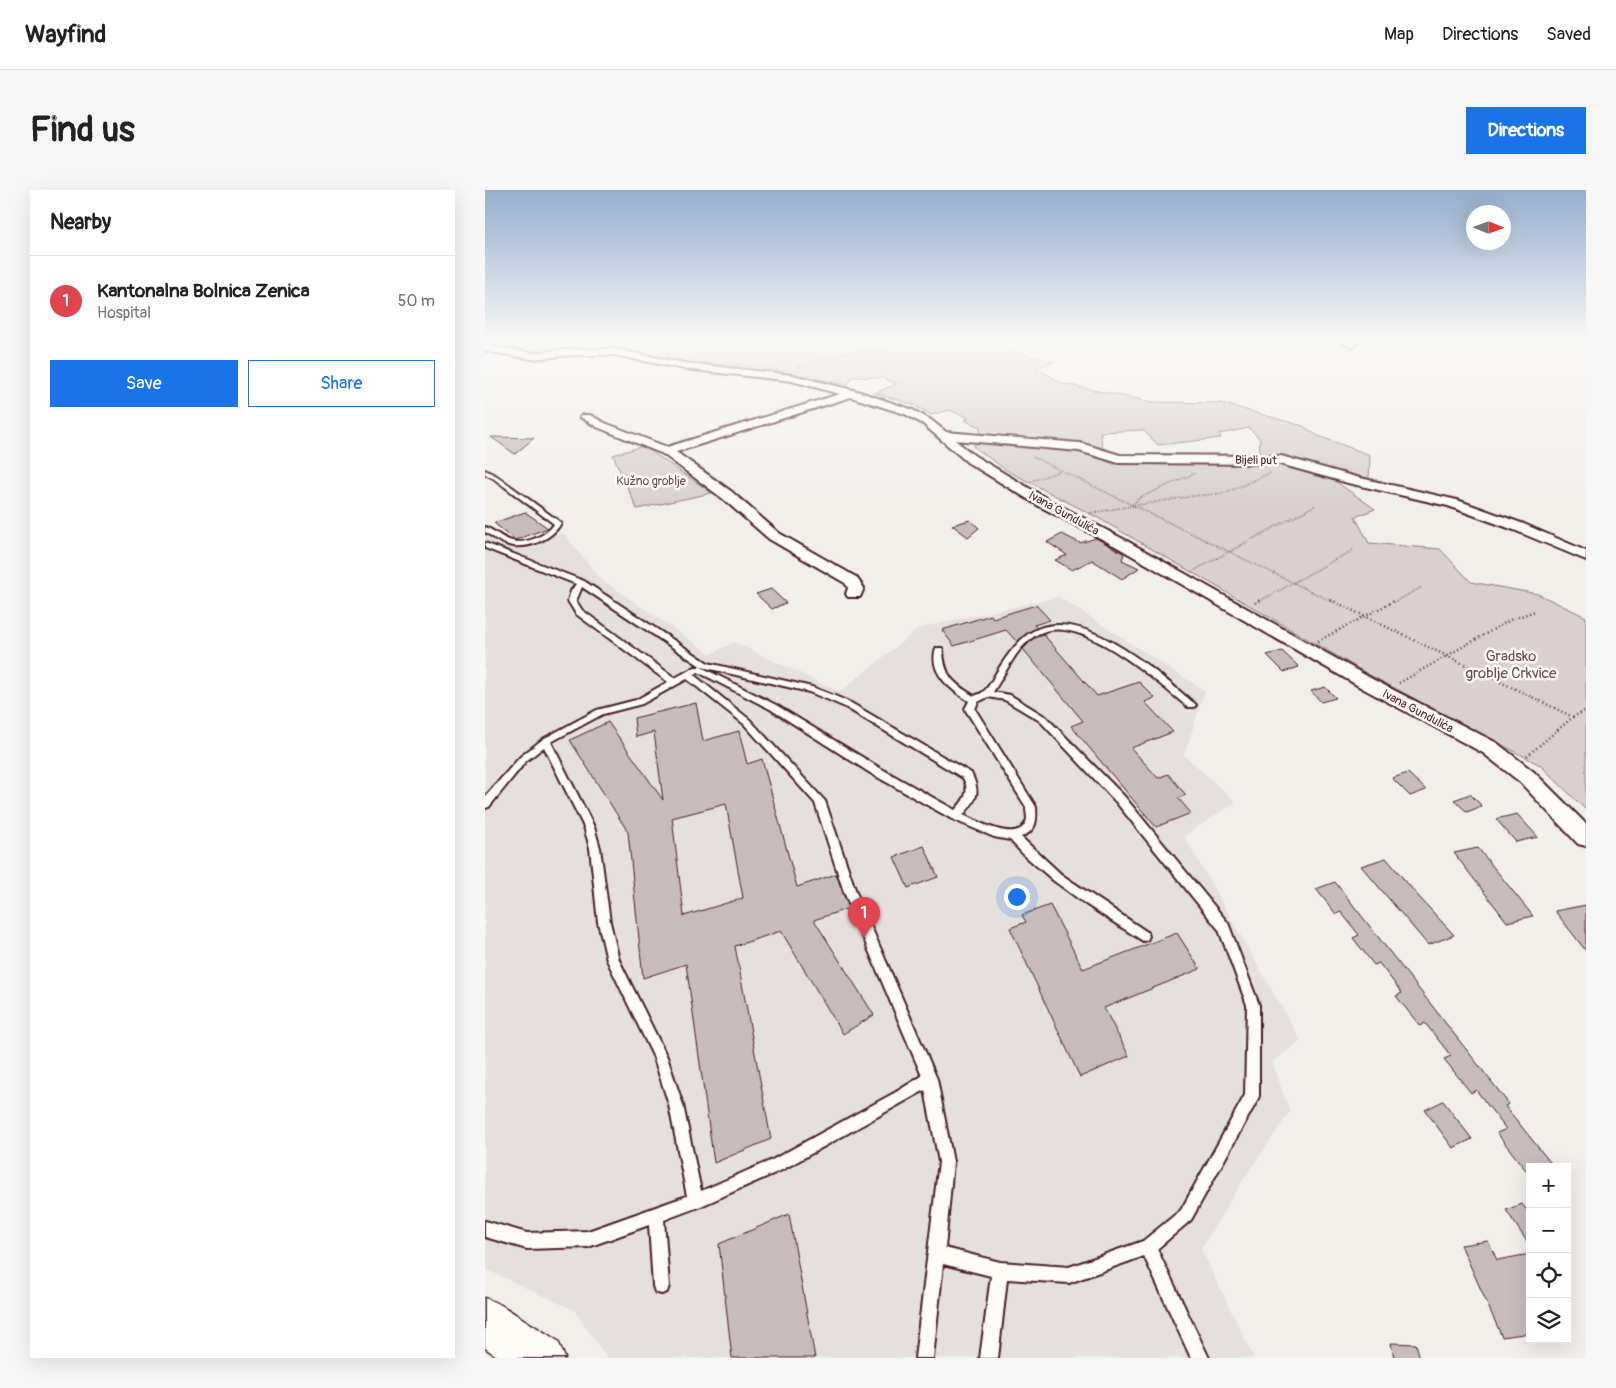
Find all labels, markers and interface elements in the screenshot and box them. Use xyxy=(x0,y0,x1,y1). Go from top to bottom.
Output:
text: Wayfind xyxy=(25,20,106,49)
text: Map xyxy=(1384,23,1414,46)
text: Directions xyxy=(1442,23,1518,46)
text: Saved xyxy=(1546,23,1591,46)
button: Directions xyxy=(1466,107,1586,154)
text: Find us xyxy=(30,108,135,152)
north arrow xyxy=(1466,205,1511,250)
text: Nearby xyxy=(50,209,111,236)
text: Kantonalna Bolnica Zenica xyxy=(97,279,310,303)
text: 1 xyxy=(63,291,69,311)
text: 50 m xyxy=(398,291,435,311)
text: Hospital xyxy=(97,303,151,323)
button: Save xyxy=(50,360,238,407)
button: Share xyxy=(248,360,435,407)
street label: Bijeli put xyxy=(1235,453,1277,468)
park label: Kužno groblje xyxy=(616,474,686,489)
street label: Ivana Gundulića xyxy=(1026,488,1102,539)
park label: Gradsko groblje Crkvice xyxy=(1466,647,1557,683)
street label: Ivana Gundulića xyxy=(1380,686,1456,737)
your location xyxy=(1004,884,1030,910)
pin: 1 xyxy=(848,897,880,938)
map controls xyxy=(1526,1163,1571,1343)
button: + xyxy=(1526,1163,1571,1208)
button: − xyxy=(1526,1208,1571,1253)
button: locate xyxy=(1526,1253,1571,1298)
button: layers xyxy=(1526,1298,1571,1343)

